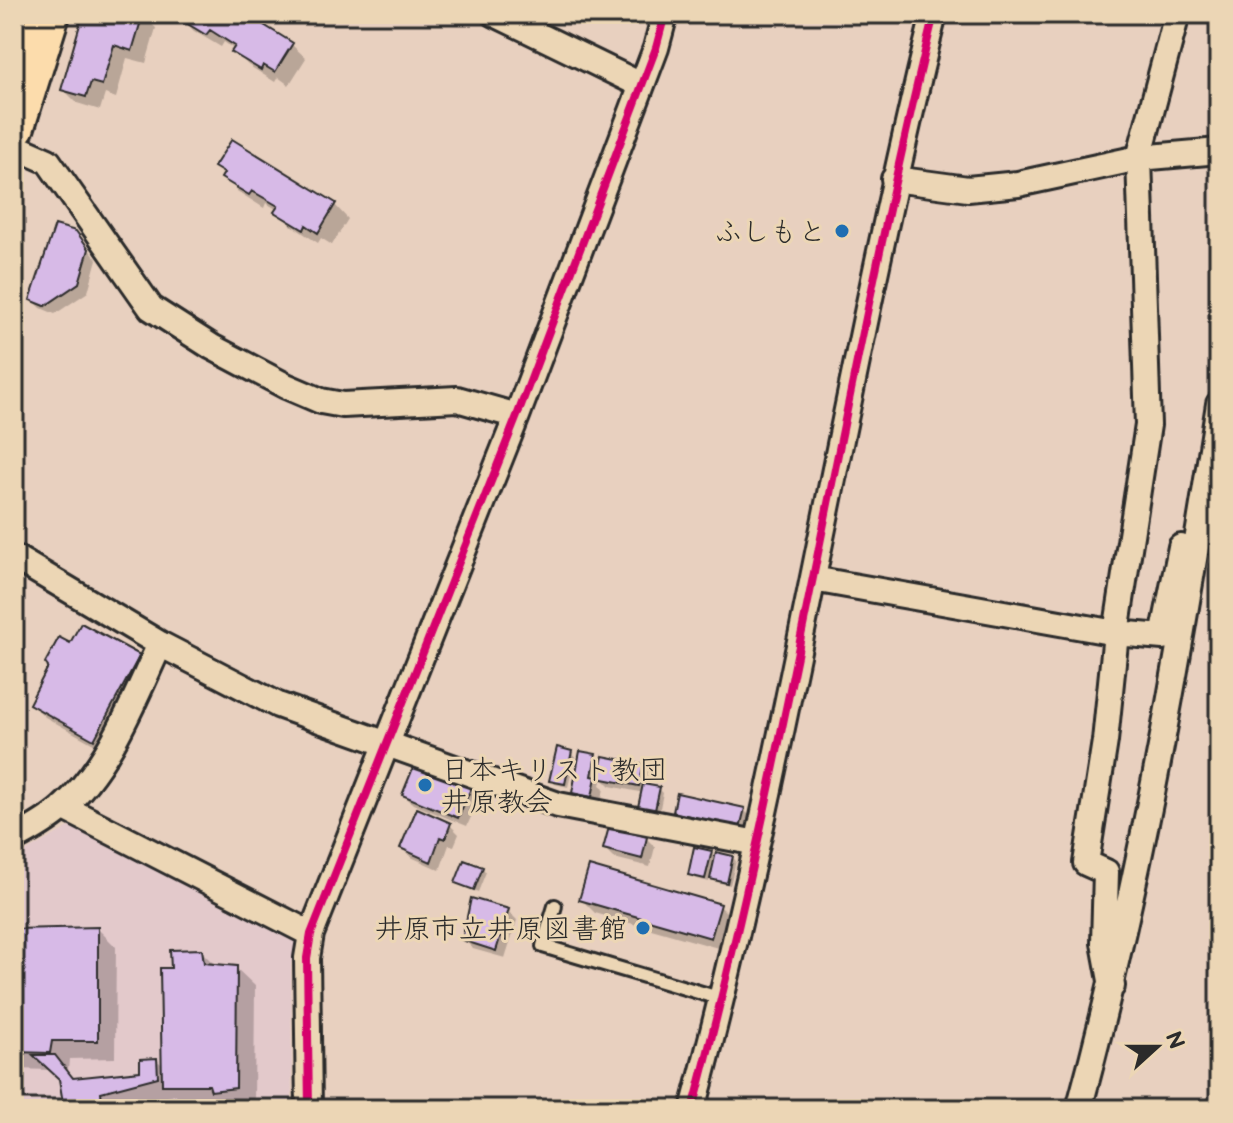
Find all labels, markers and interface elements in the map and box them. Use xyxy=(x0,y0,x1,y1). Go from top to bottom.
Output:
place label: ふしもと xyxy=(714,216,826,249)
marker: ふしもと xyxy=(833,222,851,240)
place label: 日本キリスト教団 井原教会 xyxy=(441,754,667,819)
marker: 日本キリスト教団 井原教会 xyxy=(416,776,434,794)
place label: 井原市立井原図書館 xyxy=(375,913,627,946)
marker: 井原市立井原図書館 xyxy=(634,919,652,937)
north arrow xyxy=(1117,1007,1197,1087)
text: N xyxy=(1159,1028,1190,1053)

